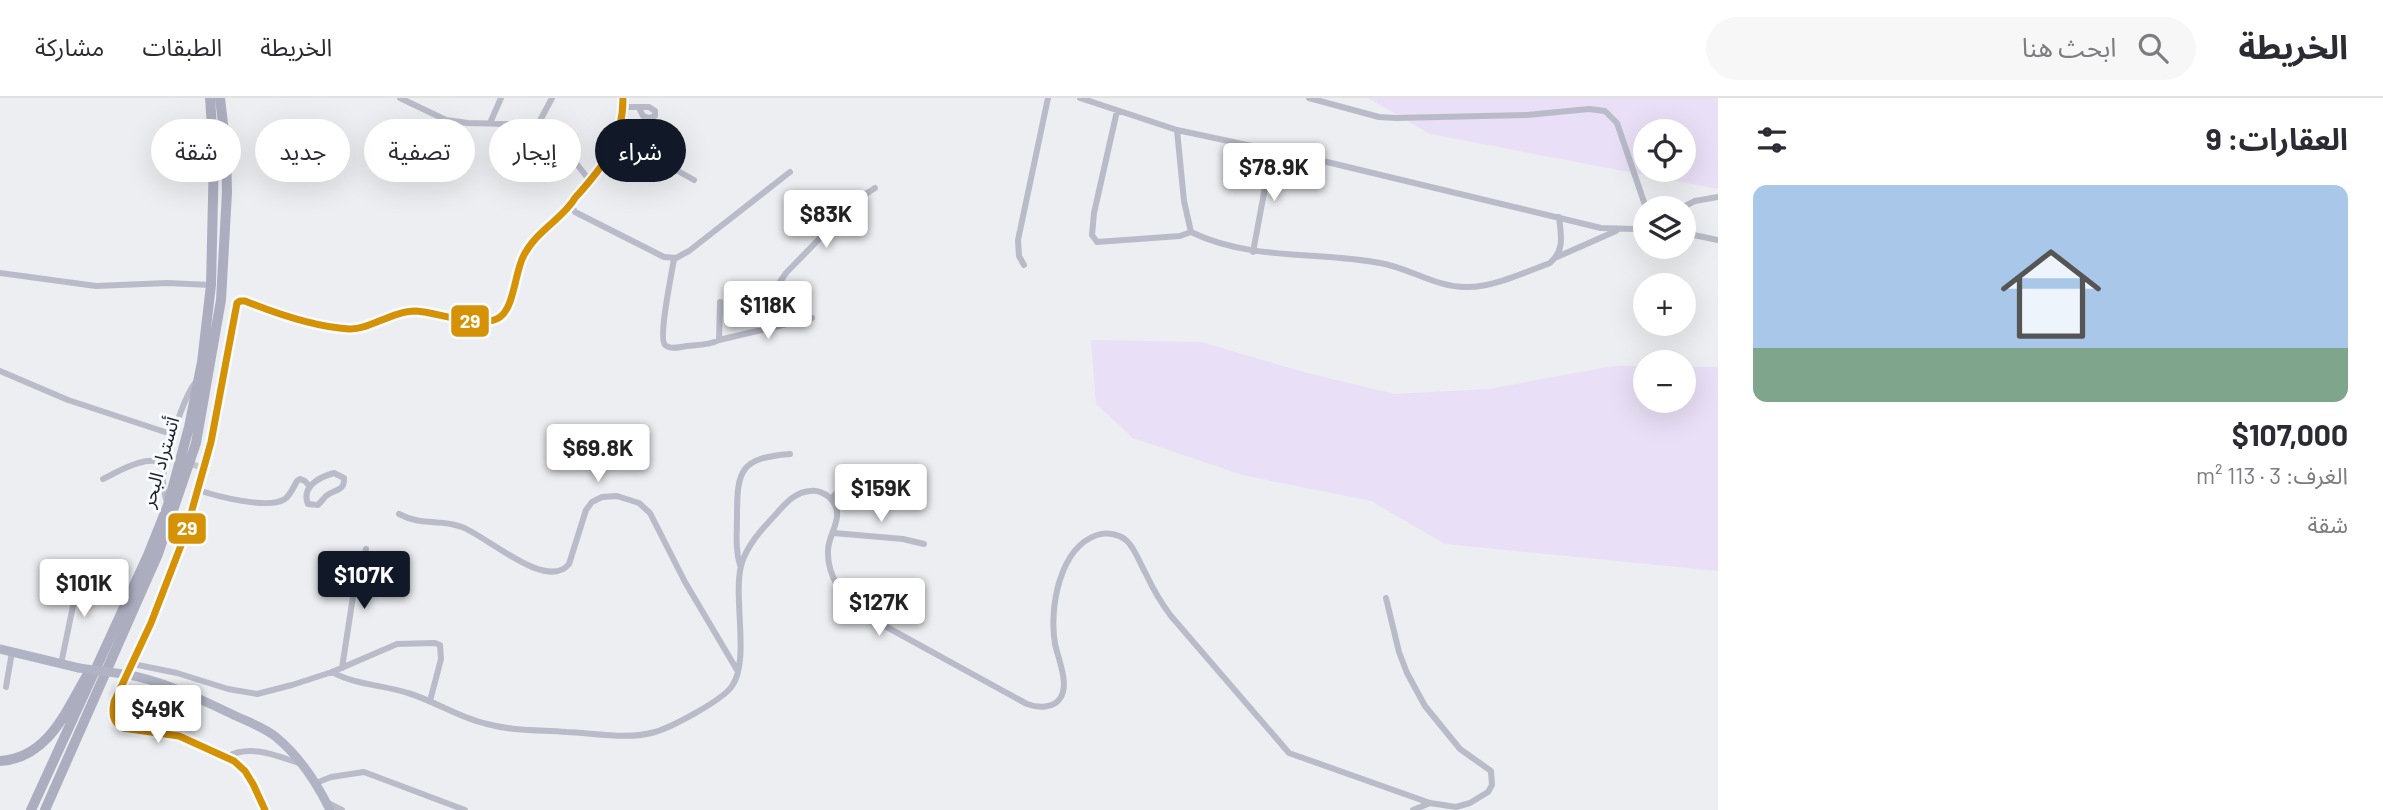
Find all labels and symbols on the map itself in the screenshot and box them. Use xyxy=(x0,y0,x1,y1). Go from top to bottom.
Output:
pin: $78.9K xyxy=(1217,144,1331,203)
pin: $83K xyxy=(785,190,867,250)
pin: $118K xyxy=(719,282,817,341)
line badge: 29 xyxy=(450,304,490,338)
text: 29 xyxy=(460,309,480,332)
street label: أتستراد البحر xyxy=(135,414,184,511)
pin: $69.8K xyxy=(541,424,655,484)
pin: $159K xyxy=(832,464,930,524)
line badge: 29 xyxy=(167,512,207,545)
text: 29 xyxy=(177,516,197,539)
pin: $107K xyxy=(315,552,413,611)
pin: $101K xyxy=(35,560,133,619)
pin: $127K xyxy=(830,578,928,638)
pin: $49K xyxy=(117,686,199,745)

